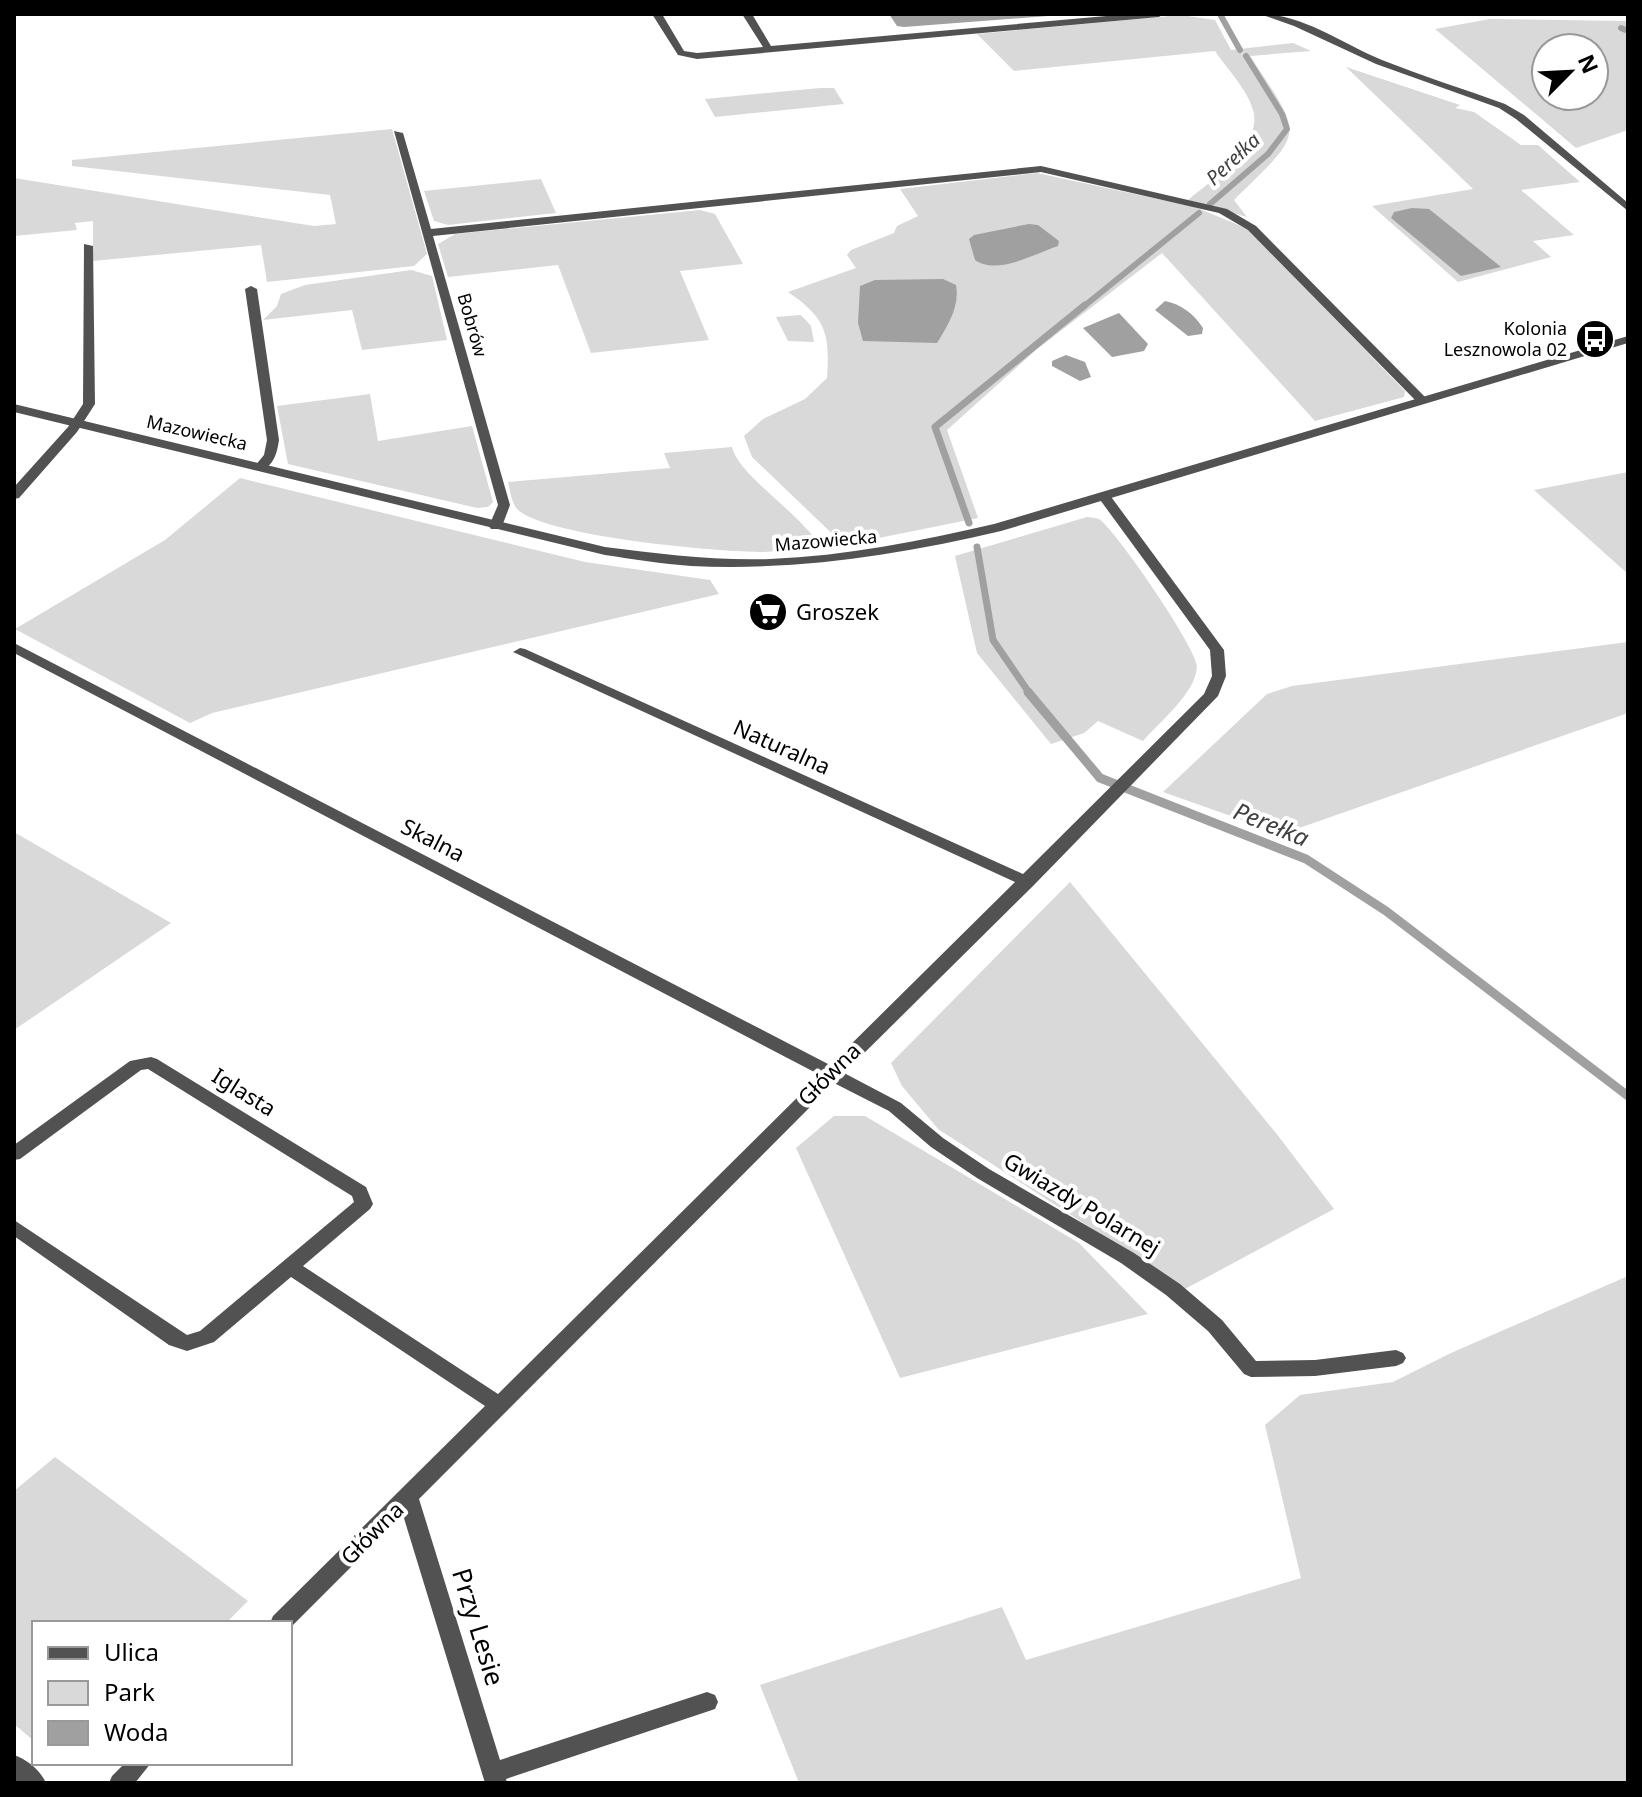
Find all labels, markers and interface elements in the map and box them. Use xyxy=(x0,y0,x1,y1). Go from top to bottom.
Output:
north arrow xyxy=(1530,32,1610,112)
text: N xyxy=(1572,49,1607,78)
water label: Perełka xyxy=(1200,127,1266,191)
street label: Bobrów xyxy=(452,290,494,359)
place label: Kolonia Lesznowola 02 xyxy=(1444,316,1567,361)
bus stop icon: Kolonia Lesznowola 02 xyxy=(1574,318,1616,360)
street label: Mazowiecka xyxy=(144,409,250,455)
street label: Mazowiecka xyxy=(774,524,878,556)
supermarket icon: Groszek xyxy=(747,591,789,633)
place label: Groszek xyxy=(796,596,879,626)
street label: Naturalna xyxy=(729,711,836,781)
water label: Perełka xyxy=(1229,794,1314,854)
street label: Skalna xyxy=(396,810,470,868)
street label: Główna xyxy=(790,1035,866,1111)
street label: Iglasta xyxy=(207,1060,282,1122)
street label: Gwiazdy Polarnej xyxy=(999,1145,1166,1262)
street label: Główna xyxy=(333,1494,409,1570)
street label: Przy Lesie xyxy=(444,1564,514,1690)
legend xyxy=(32,1621,292,1765)
text: Ulica xyxy=(104,1635,159,1668)
text: Park xyxy=(104,1675,155,1708)
text: Woda xyxy=(104,1715,169,1748)

